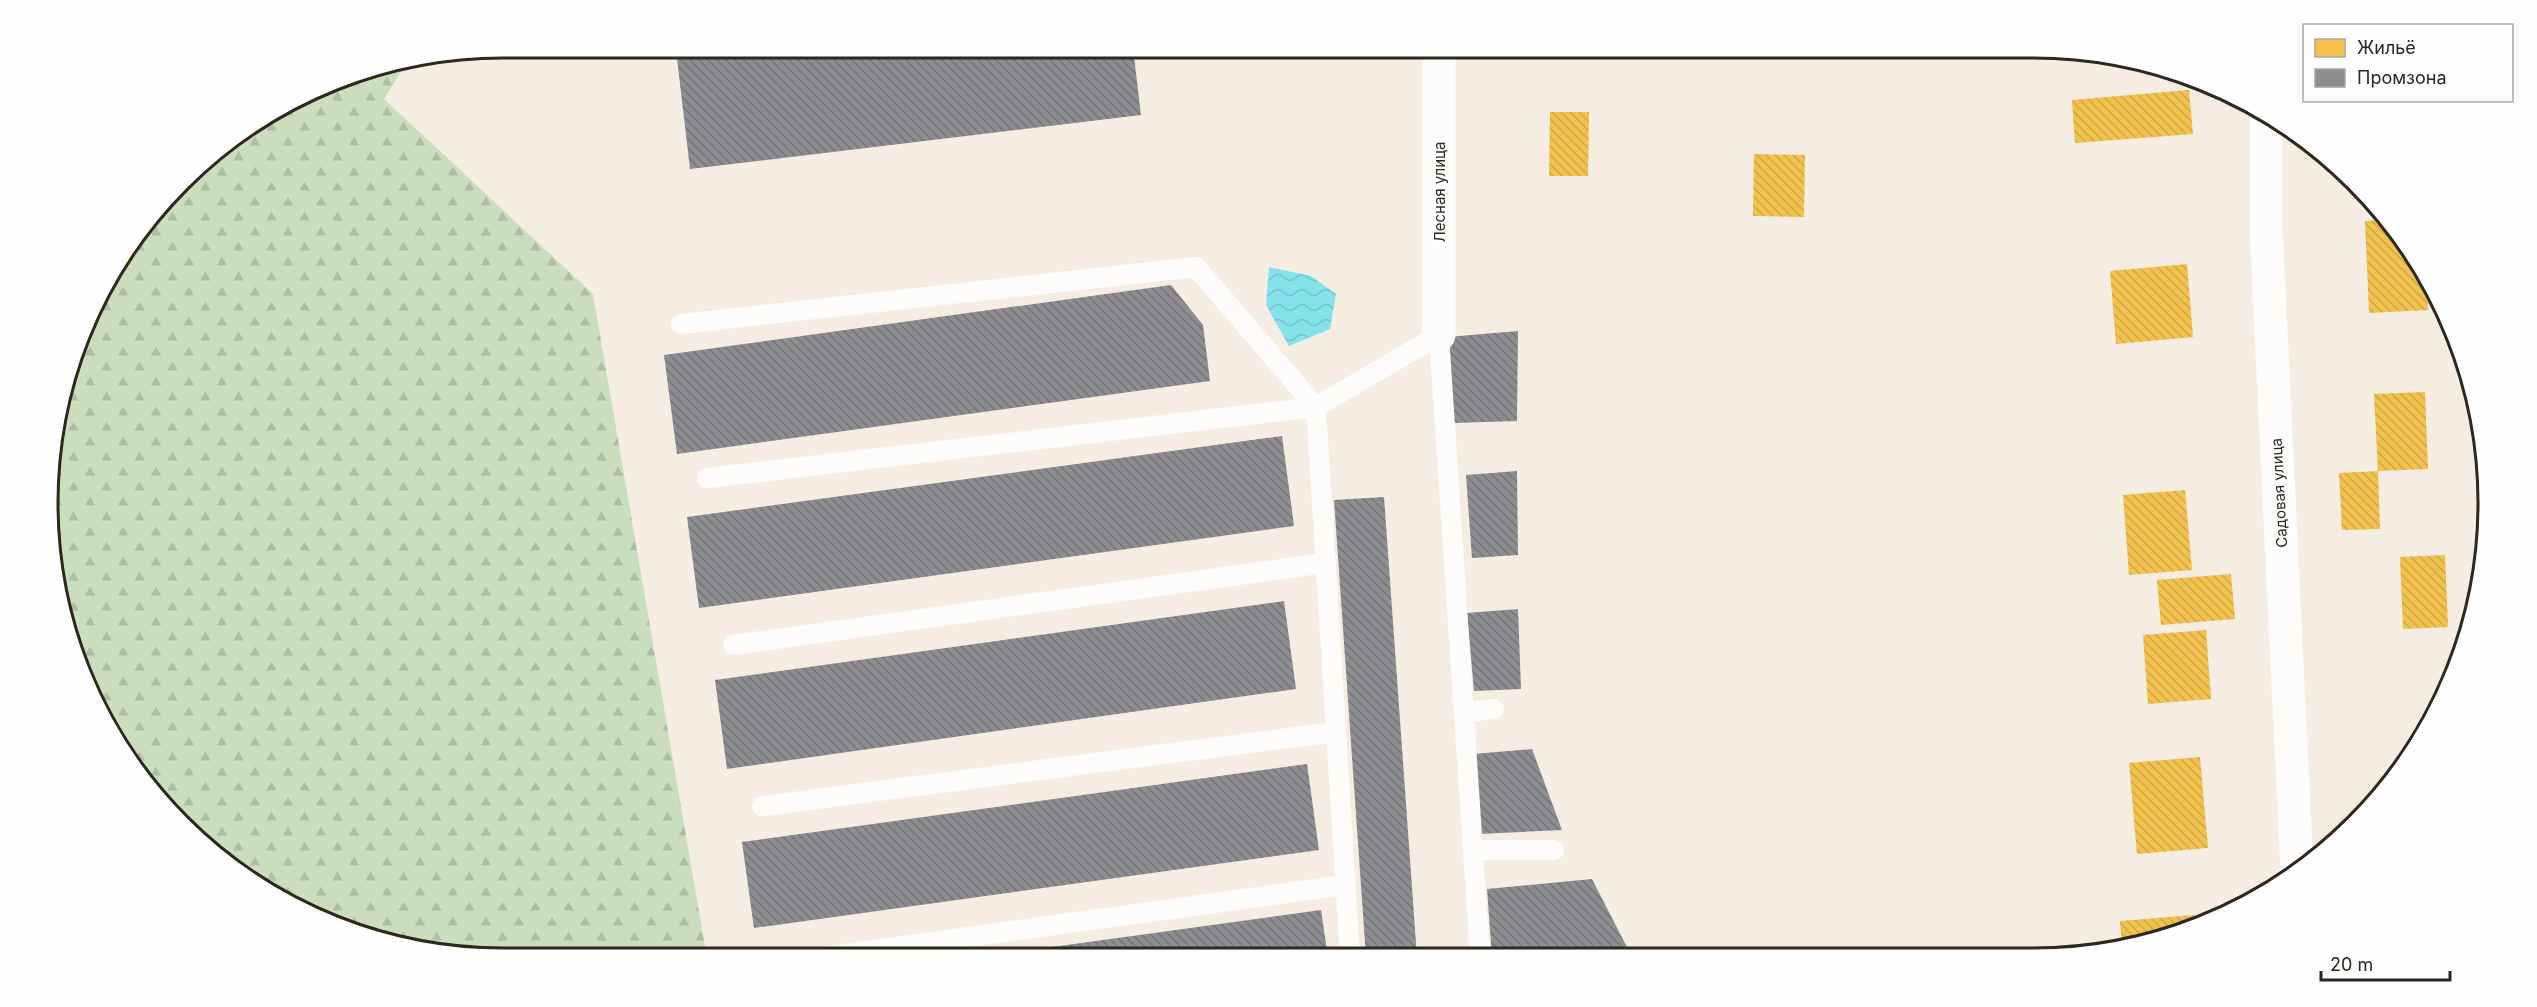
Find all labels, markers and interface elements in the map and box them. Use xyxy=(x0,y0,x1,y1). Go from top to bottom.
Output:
legend xyxy=(2303,24,2513,102)
text: Жильё xyxy=(2357,37,2416,58)
text: Промзона xyxy=(2357,67,2447,88)
street label: Лесная улица xyxy=(1430,142,1449,243)
street label: Садовая улица xyxy=(2267,438,2291,548)
scale bar xyxy=(2321,944,2450,982)
text: 20 m xyxy=(2330,954,2373,975)

